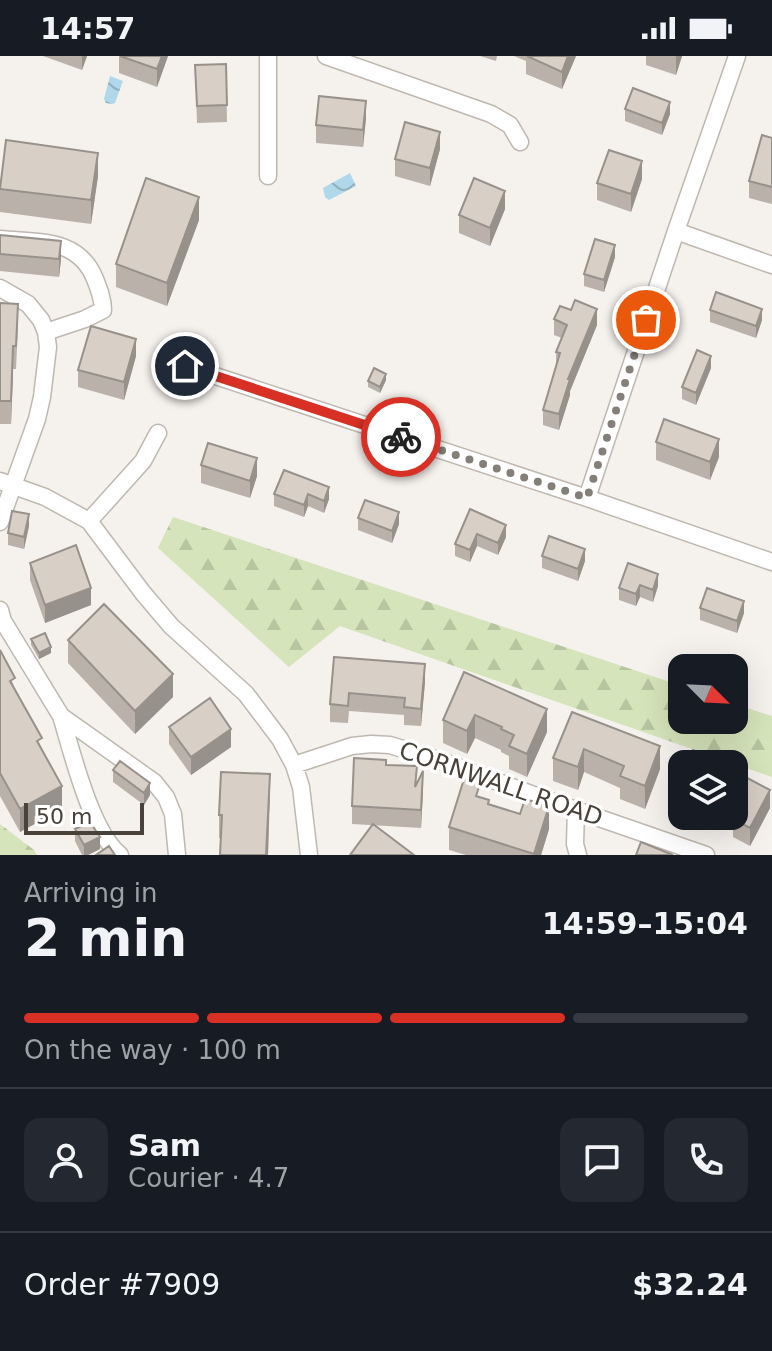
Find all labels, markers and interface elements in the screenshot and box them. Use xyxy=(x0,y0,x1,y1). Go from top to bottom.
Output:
text: 14:57 xyxy=(40,11,136,46)
pin xyxy=(612,286,680,354)
icon: bag xyxy=(624,298,668,342)
pin xyxy=(151,332,219,400)
icon: home xyxy=(163,344,207,388)
courier xyxy=(361,397,441,477)
icon: bike xyxy=(379,415,423,459)
north arrow xyxy=(668,654,748,734)
map controls xyxy=(668,654,748,830)
street label: CORNWALL ROAD xyxy=(395,736,607,832)
button: layers xyxy=(668,750,748,830)
scale bar xyxy=(24,799,144,835)
text: 50 m xyxy=(36,804,92,829)
text: Arriving in xyxy=(24,878,158,908)
text: 14:59–15:04 xyxy=(542,906,748,941)
text: 2 min xyxy=(24,908,187,968)
text: On the way · 100 m xyxy=(24,1035,281,1065)
button: person xyxy=(24,1118,108,1202)
button: chat xyxy=(560,1118,644,1202)
button: phone xyxy=(664,1118,748,1202)
text: Sam xyxy=(128,1128,201,1163)
text: Courier · 4.7 xyxy=(128,1163,289,1193)
text: Order #7909 xyxy=(24,1267,220,1302)
text: $32.24 xyxy=(632,1267,748,1302)

